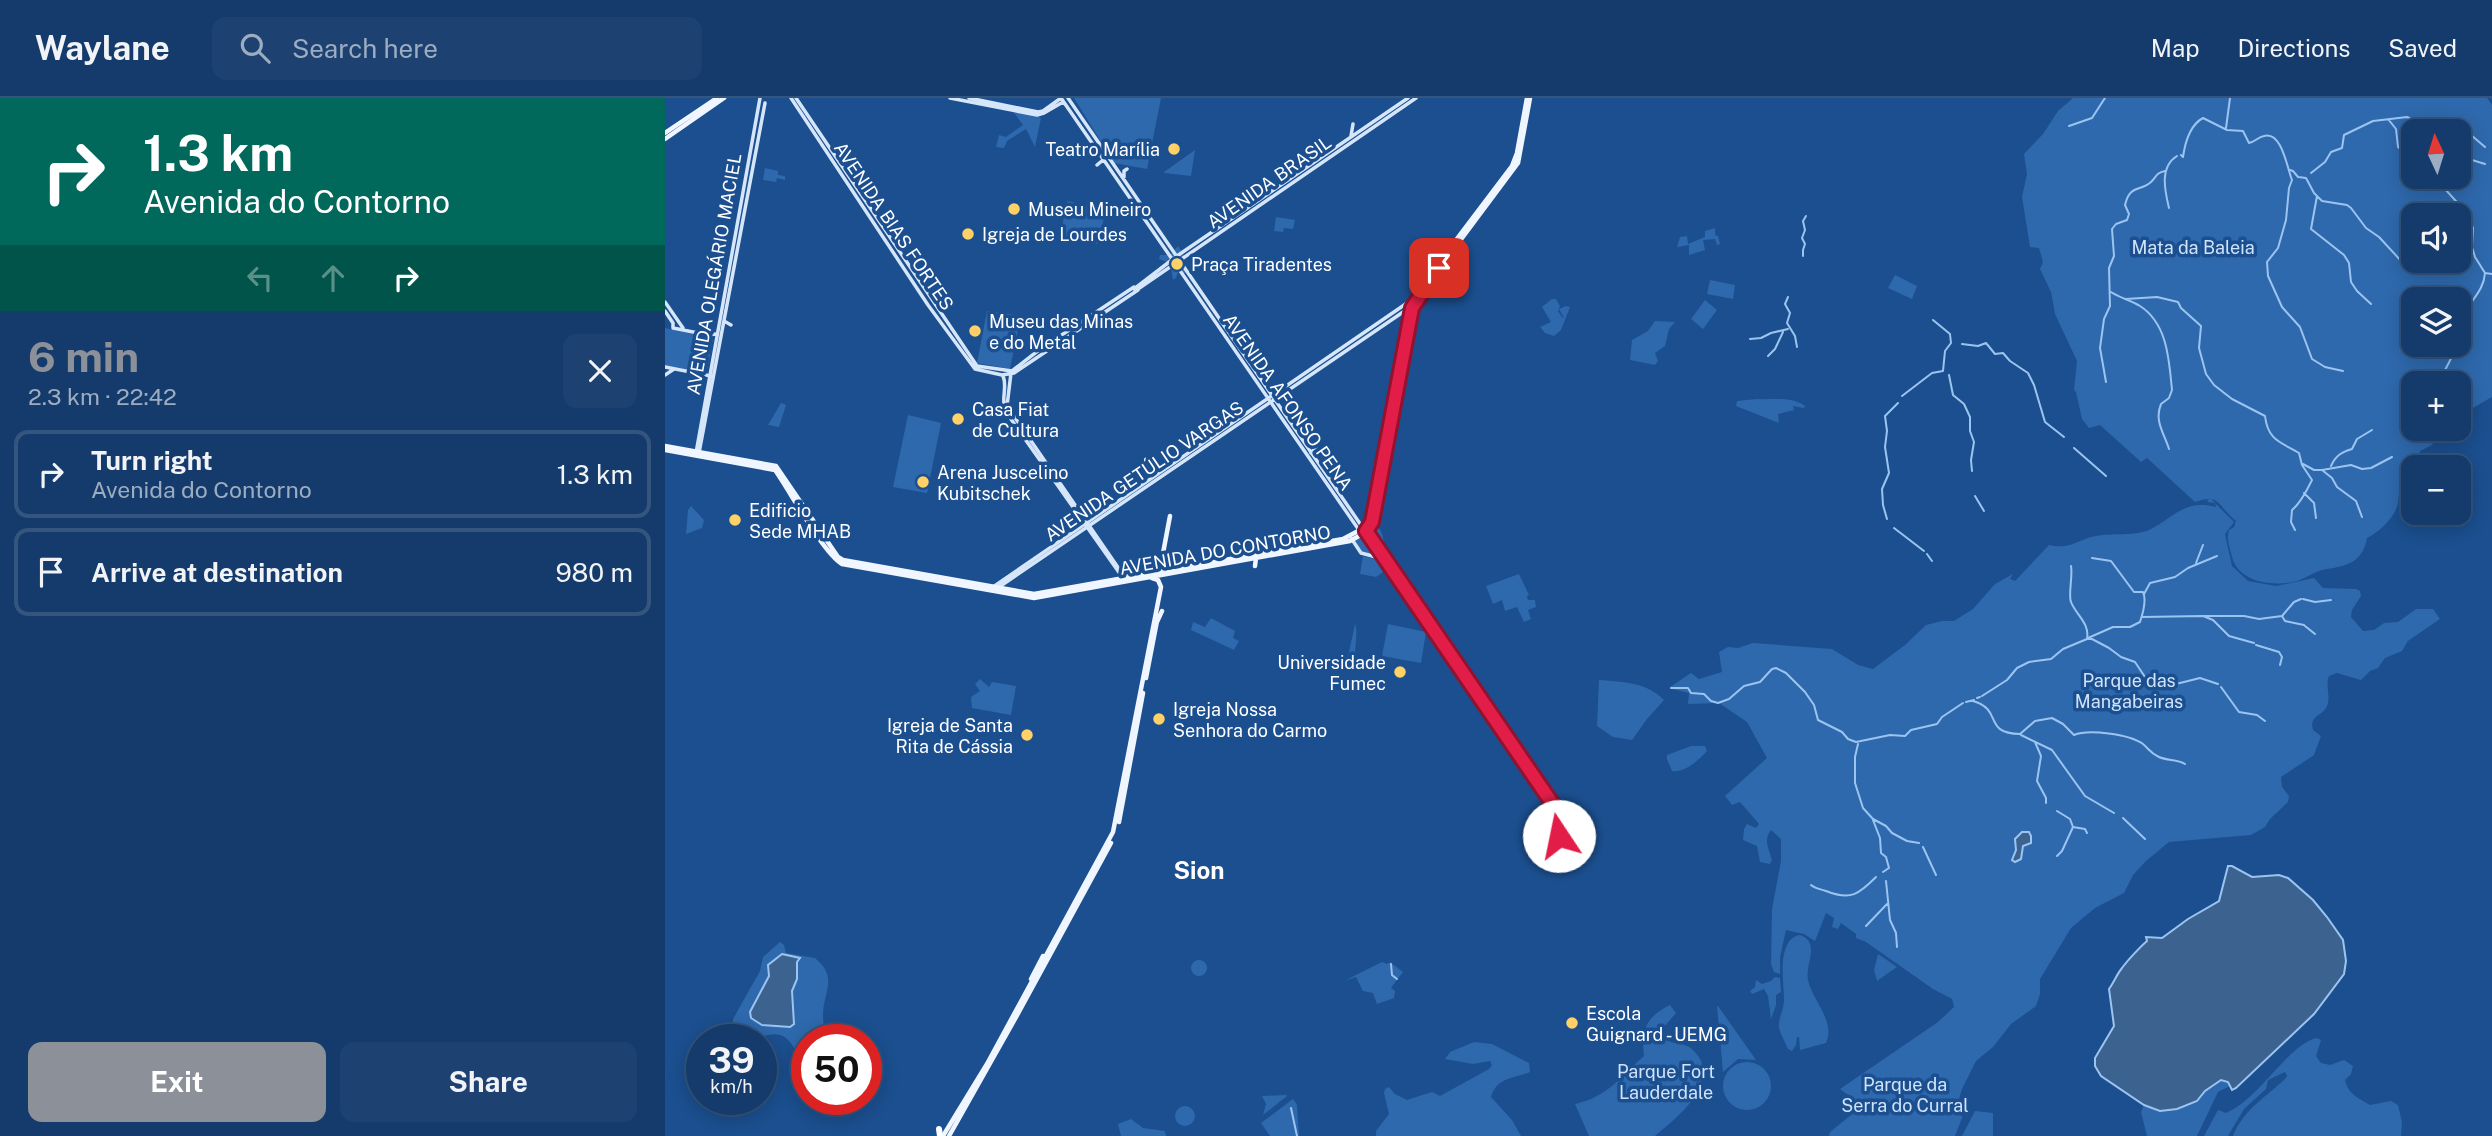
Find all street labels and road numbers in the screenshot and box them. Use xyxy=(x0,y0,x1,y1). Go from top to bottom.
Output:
street label: AVENIDA BRASIL xyxy=(1203,131,1335,233)
street label: AVENIDA BIAS FORTES xyxy=(830,138,958,314)
street label: AVENIDA OLEGÁRIO MACIEL xyxy=(681,151,746,396)
street label: AVENIDA AFONSO PENA xyxy=(1219,310,1357,494)
street label: AVENIDA GETÚLIO VARGAS xyxy=(1040,396,1247,545)
street label: AVENIDA DO CONTORNO xyxy=(1118,521,1332,579)

